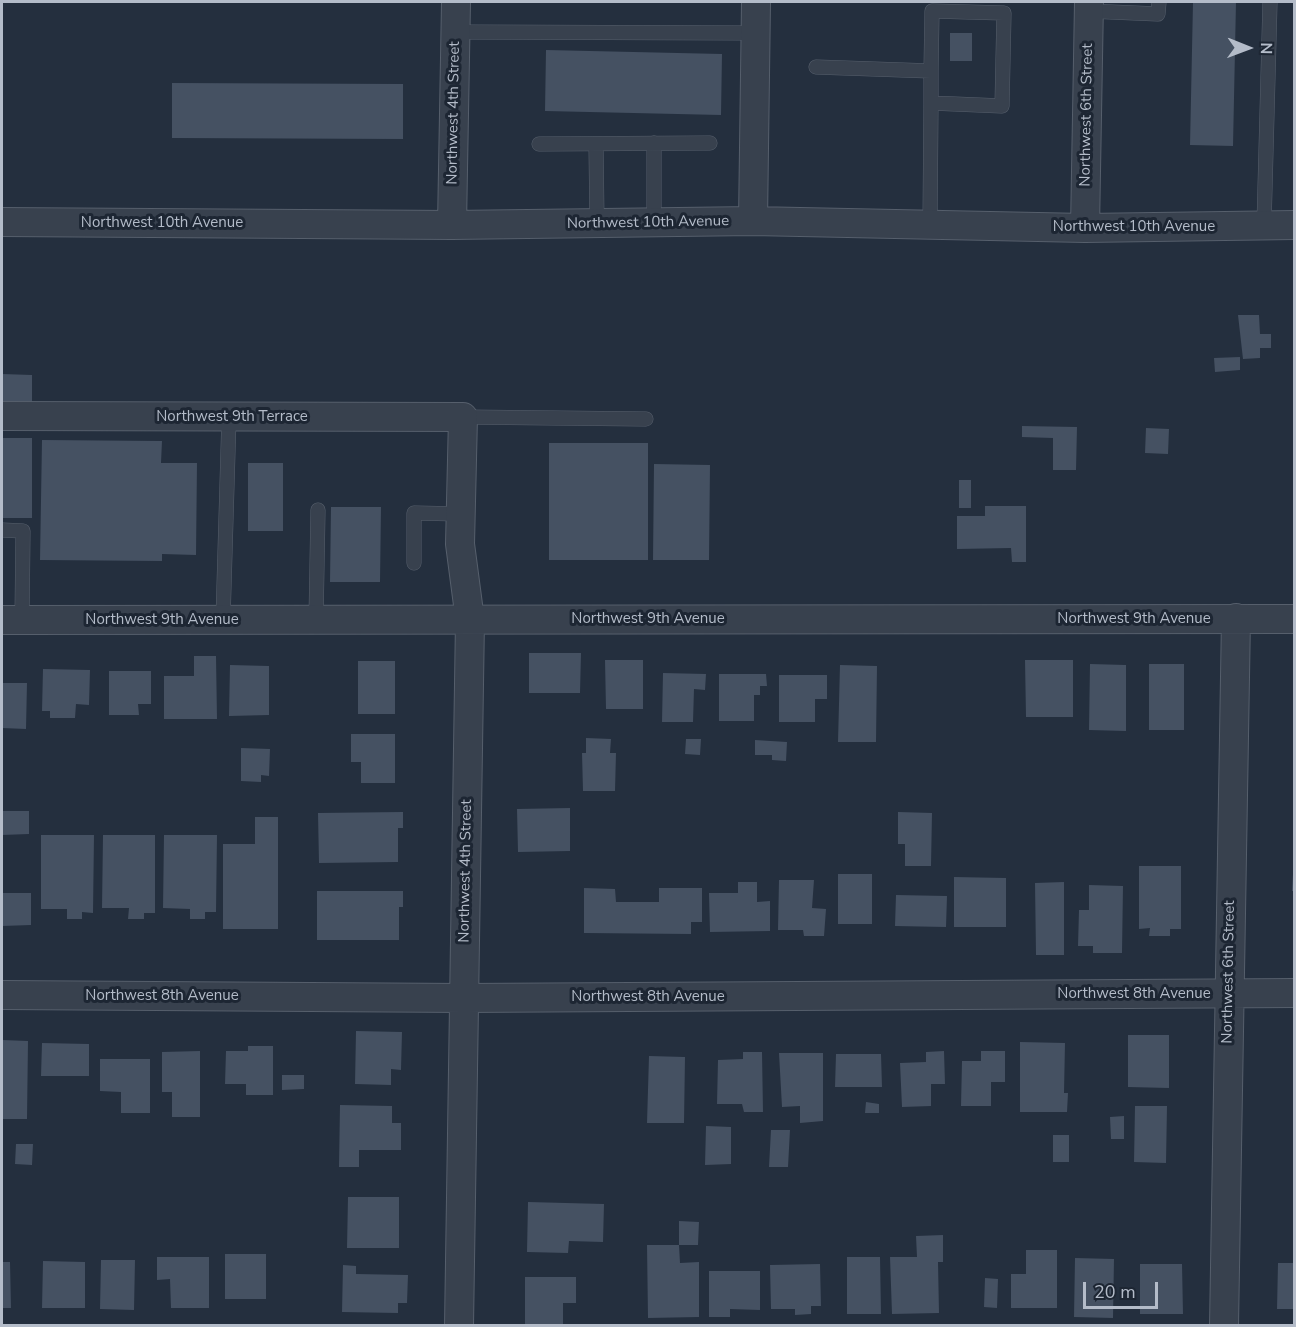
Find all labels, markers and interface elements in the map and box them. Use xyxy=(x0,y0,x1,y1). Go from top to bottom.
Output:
north arrow xyxy=(1218,18,1278,78)
street label: Northwest 4th Street xyxy=(444,41,464,185)
text: N xyxy=(1255,42,1277,54)
street label: Northwest 6th Street xyxy=(1077,43,1097,187)
street label: Northwest 10th Avenue xyxy=(567,213,729,233)
street label: Northwest 10th Avenue xyxy=(81,214,243,232)
street label: Northwest 10th Avenue xyxy=(1053,218,1215,236)
street label: Northwest 9th Terrace xyxy=(156,408,308,426)
street label: Northwest 9th Avenue xyxy=(571,610,725,628)
street label: Northwest 9th Avenue xyxy=(1057,610,1211,628)
street label: Northwest 9th Avenue xyxy=(85,611,239,629)
street label: Northwest 4th Street xyxy=(456,799,476,943)
street label: Northwest 6th Street xyxy=(1219,900,1239,1044)
street label: Northwest 8th Avenue xyxy=(1057,985,1211,1003)
street label: Northwest 8th Avenue xyxy=(85,987,239,1005)
street label: Northwest 8th Avenue xyxy=(571,988,725,1006)
scale bar xyxy=(1086,1270,1161,1308)
text: 20 m xyxy=(1094,1280,1136,1304)

